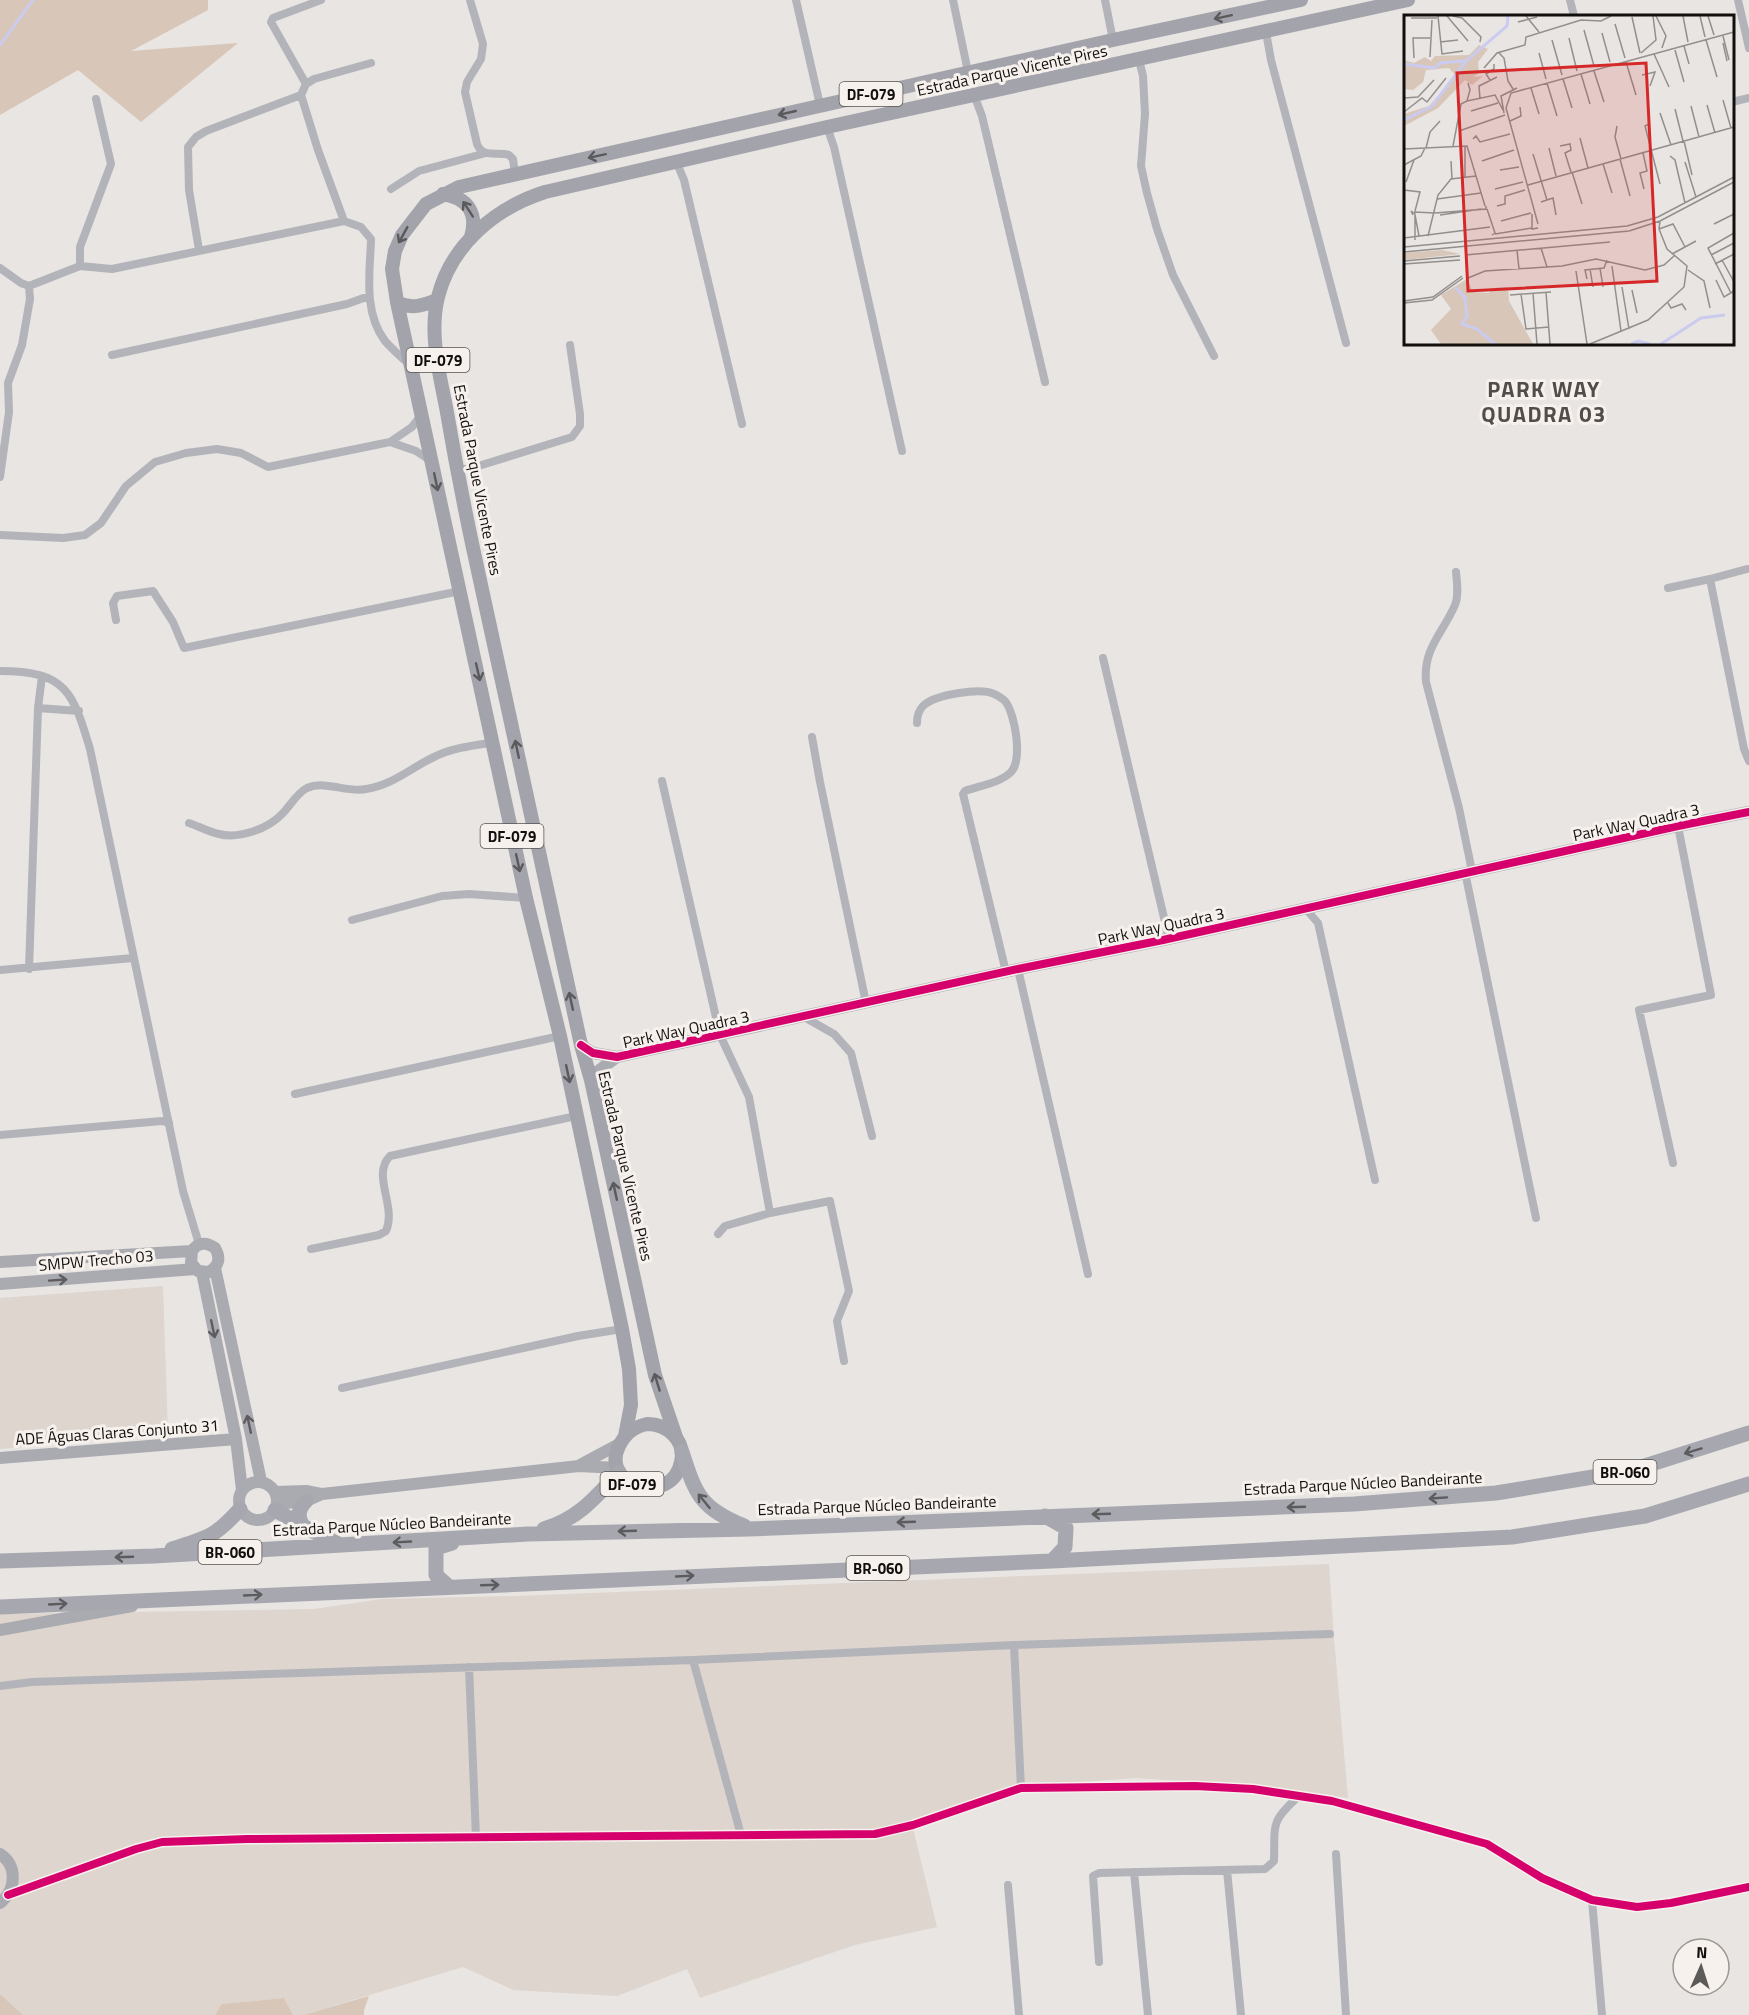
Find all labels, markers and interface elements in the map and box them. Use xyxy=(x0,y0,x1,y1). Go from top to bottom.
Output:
one-way arrow xyxy=(1214,12,1234,23)
inset map xyxy=(1404,15,1734,345)
street label: Estrada Parque Vicente Pires xyxy=(915,38,1109,102)
road number: DF-079 xyxy=(840,82,902,106)
one-way arrow xyxy=(778,108,797,119)
one-way arrow xyxy=(587,151,606,163)
one-way arrow xyxy=(461,200,474,217)
one-way arrow xyxy=(397,226,409,243)
road number: DF-079 xyxy=(406,348,470,372)
district label: PARK WAY QUADRA 03 xyxy=(1481,372,1607,431)
street label: Estrada Parque Vicente Pires xyxy=(448,382,508,578)
one-way arrow xyxy=(431,472,442,491)
one-way arrow xyxy=(473,662,484,682)
one-way arrow xyxy=(511,740,522,759)
street label: Park Way Quadra 3 xyxy=(1570,797,1702,847)
road number: DF-079 xyxy=(480,824,544,848)
one-way arrow xyxy=(513,853,525,872)
street label: Park Way Quadra 3 xyxy=(1095,901,1227,951)
one-way arrow xyxy=(565,992,577,1011)
street label: Park Way Quadra 3 xyxy=(620,1004,752,1054)
one-way arrow xyxy=(562,1064,574,1083)
street label: Estrada Parque Vicente Pires xyxy=(592,1069,660,1263)
one-way arrow xyxy=(609,1182,620,1202)
street label: SMPW Trecho 03 xyxy=(38,1243,154,1277)
one-way arrow xyxy=(48,1274,68,1285)
one-way arrow xyxy=(208,1320,220,1339)
one-way arrow xyxy=(651,1373,662,1392)
street label: ADE Águas Claras Conjunto 31 xyxy=(14,1413,220,1451)
one-way arrow xyxy=(242,1415,254,1434)
one-way arrow xyxy=(1684,1446,1703,1457)
road number: BR-060 xyxy=(1594,1460,1656,1484)
street label: Estrada Parque Núcleo Bandeirante xyxy=(1243,1465,1483,1501)
road number: DF-079 xyxy=(600,1472,664,1496)
street label: Estrada Parque Núcleo Bandeirante xyxy=(757,1489,997,1521)
one-way arrow xyxy=(697,1493,710,1509)
one-way arrow xyxy=(1428,1493,1448,1504)
one-way arrow xyxy=(1286,1501,1306,1512)
street label: Estrada Parque Núcleo Bandeirante xyxy=(272,1506,512,1542)
one-way arrow xyxy=(1091,1508,1111,1519)
one-way arrow xyxy=(897,1516,916,1528)
one-way arrow xyxy=(617,1525,637,1537)
one-way arrow xyxy=(393,1537,413,1548)
road number: BR-060 xyxy=(198,1540,262,1564)
one-way arrow xyxy=(114,1551,134,1563)
road number: BR-060 xyxy=(846,1556,910,1580)
one-way arrow xyxy=(674,1570,694,1582)
one-way arrow xyxy=(480,1579,499,1590)
one-way arrow xyxy=(243,1590,263,1601)
one-way arrow xyxy=(48,1598,68,1609)
north arrow xyxy=(1671,1937,1731,1997)
text: N xyxy=(1696,1940,1708,1964)

